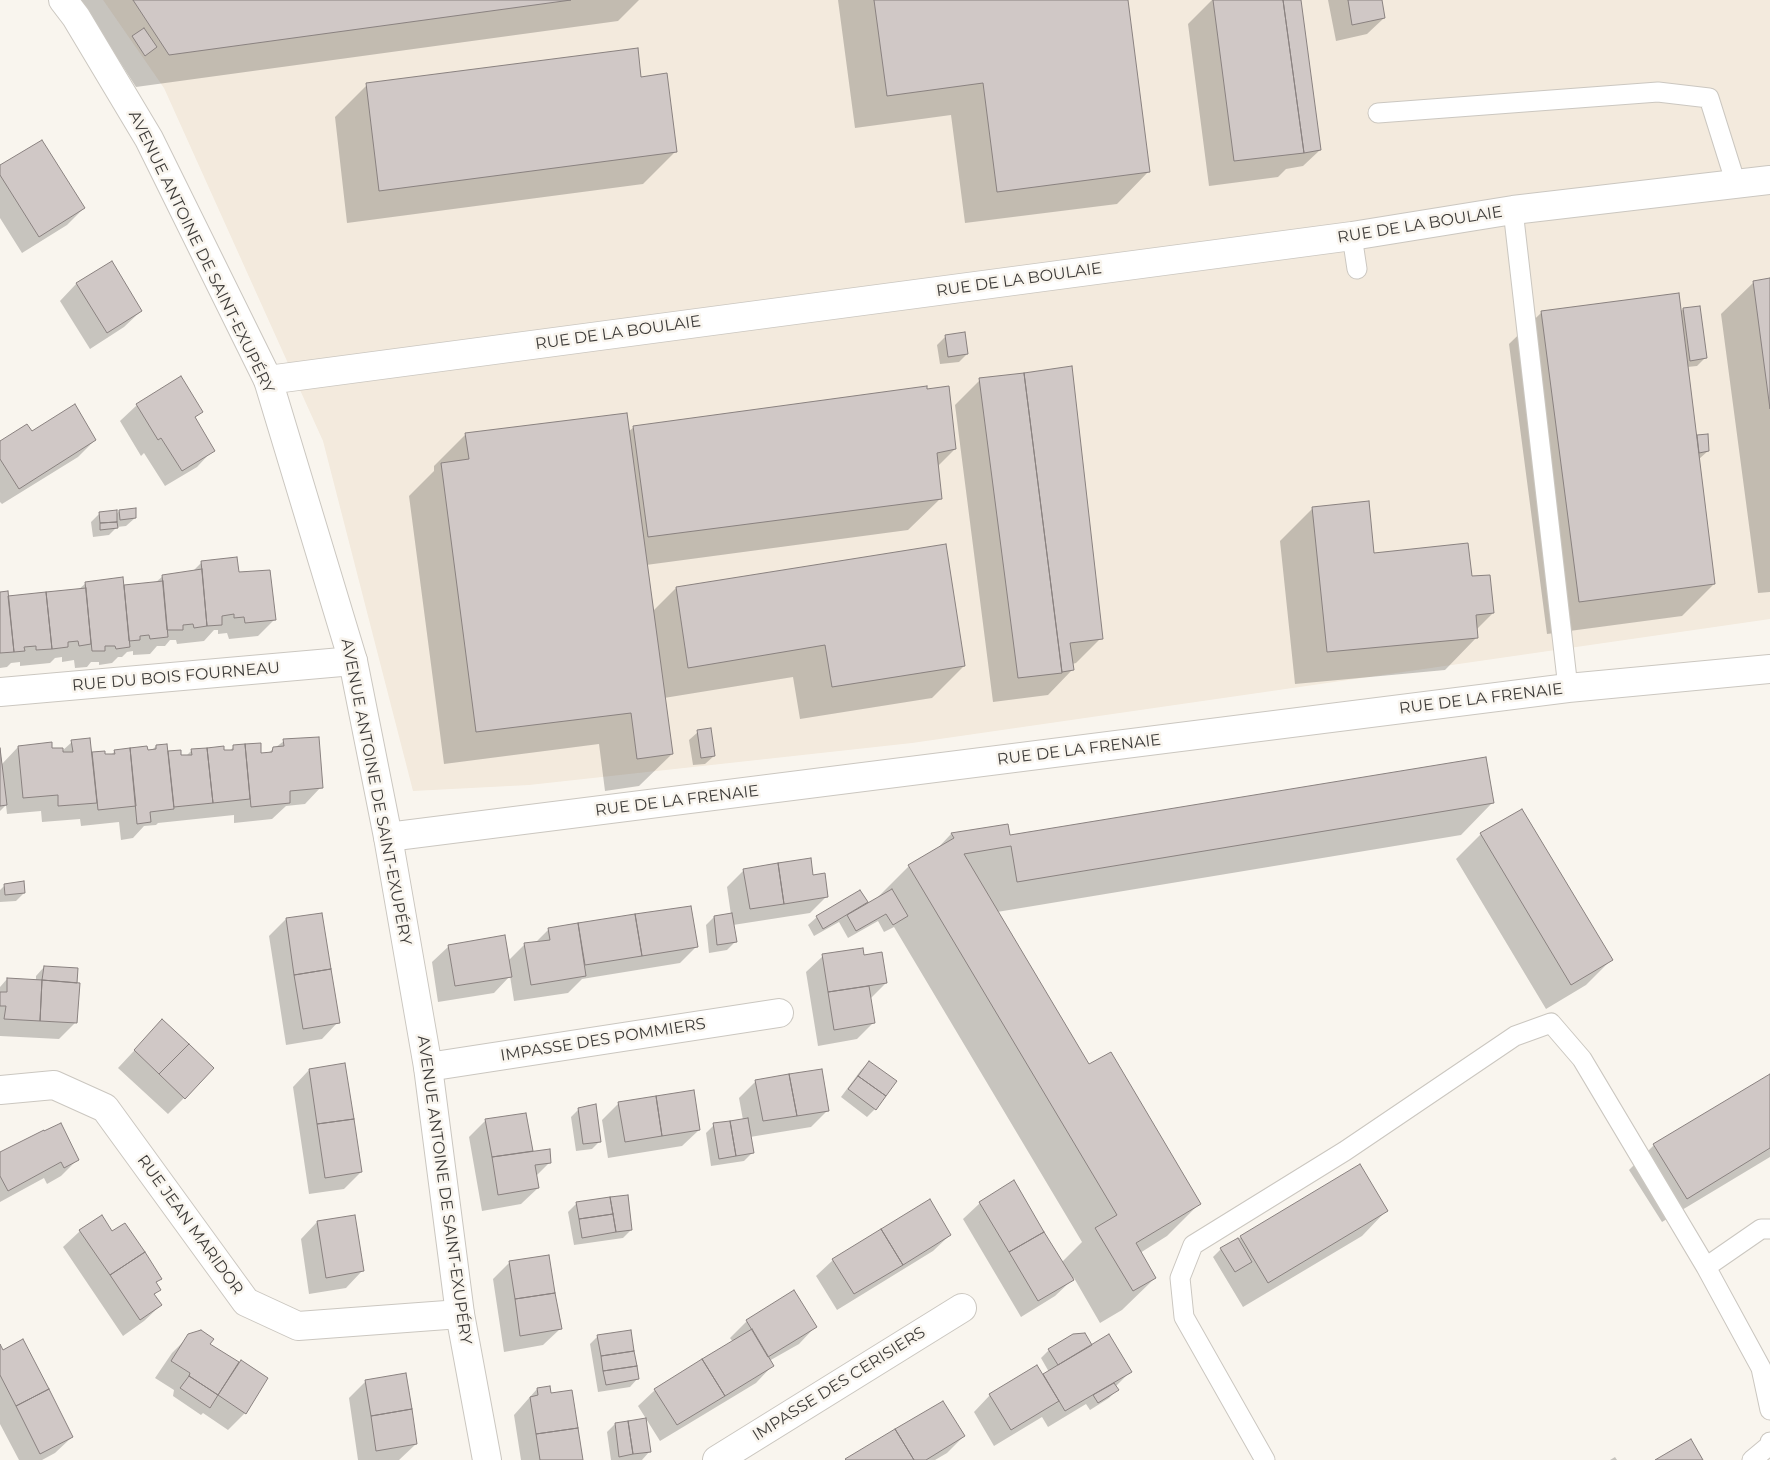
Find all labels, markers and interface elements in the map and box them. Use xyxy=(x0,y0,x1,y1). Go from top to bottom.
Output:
street label: AVENUE ANTOINE DE SAINT-EXUPÉRY xyxy=(124,108,278,396)
street label: RUE DE LA BOULAIE xyxy=(1336,202,1504,248)
street label: RUE DE LA BOULAIE xyxy=(935,259,1103,301)
street label: RUE DE LA BOULAIE xyxy=(534,312,702,354)
street label: AVENUE ANTOINE DE SAINT-EXUPÉRY xyxy=(337,637,415,947)
street label: RUE DU BOIS FOURNEAU xyxy=(71,658,281,696)
street label: RUE DE LA FRENAIE xyxy=(1398,679,1564,719)
street label: RUE DE LA FRENAIE xyxy=(996,730,1162,770)
street label: RUE DE LA FRENAIE xyxy=(594,781,760,821)
street label: IMPASSE DES POMMIERS xyxy=(499,1014,707,1066)
street label: AVENUE ANTOINE DE SAINT-EXUPÉRY xyxy=(413,1034,475,1346)
street label: RUE JEAN MARIDOR xyxy=(133,1151,247,1299)
street label: IMPASSE DES CERISIERS xyxy=(749,1323,929,1445)

